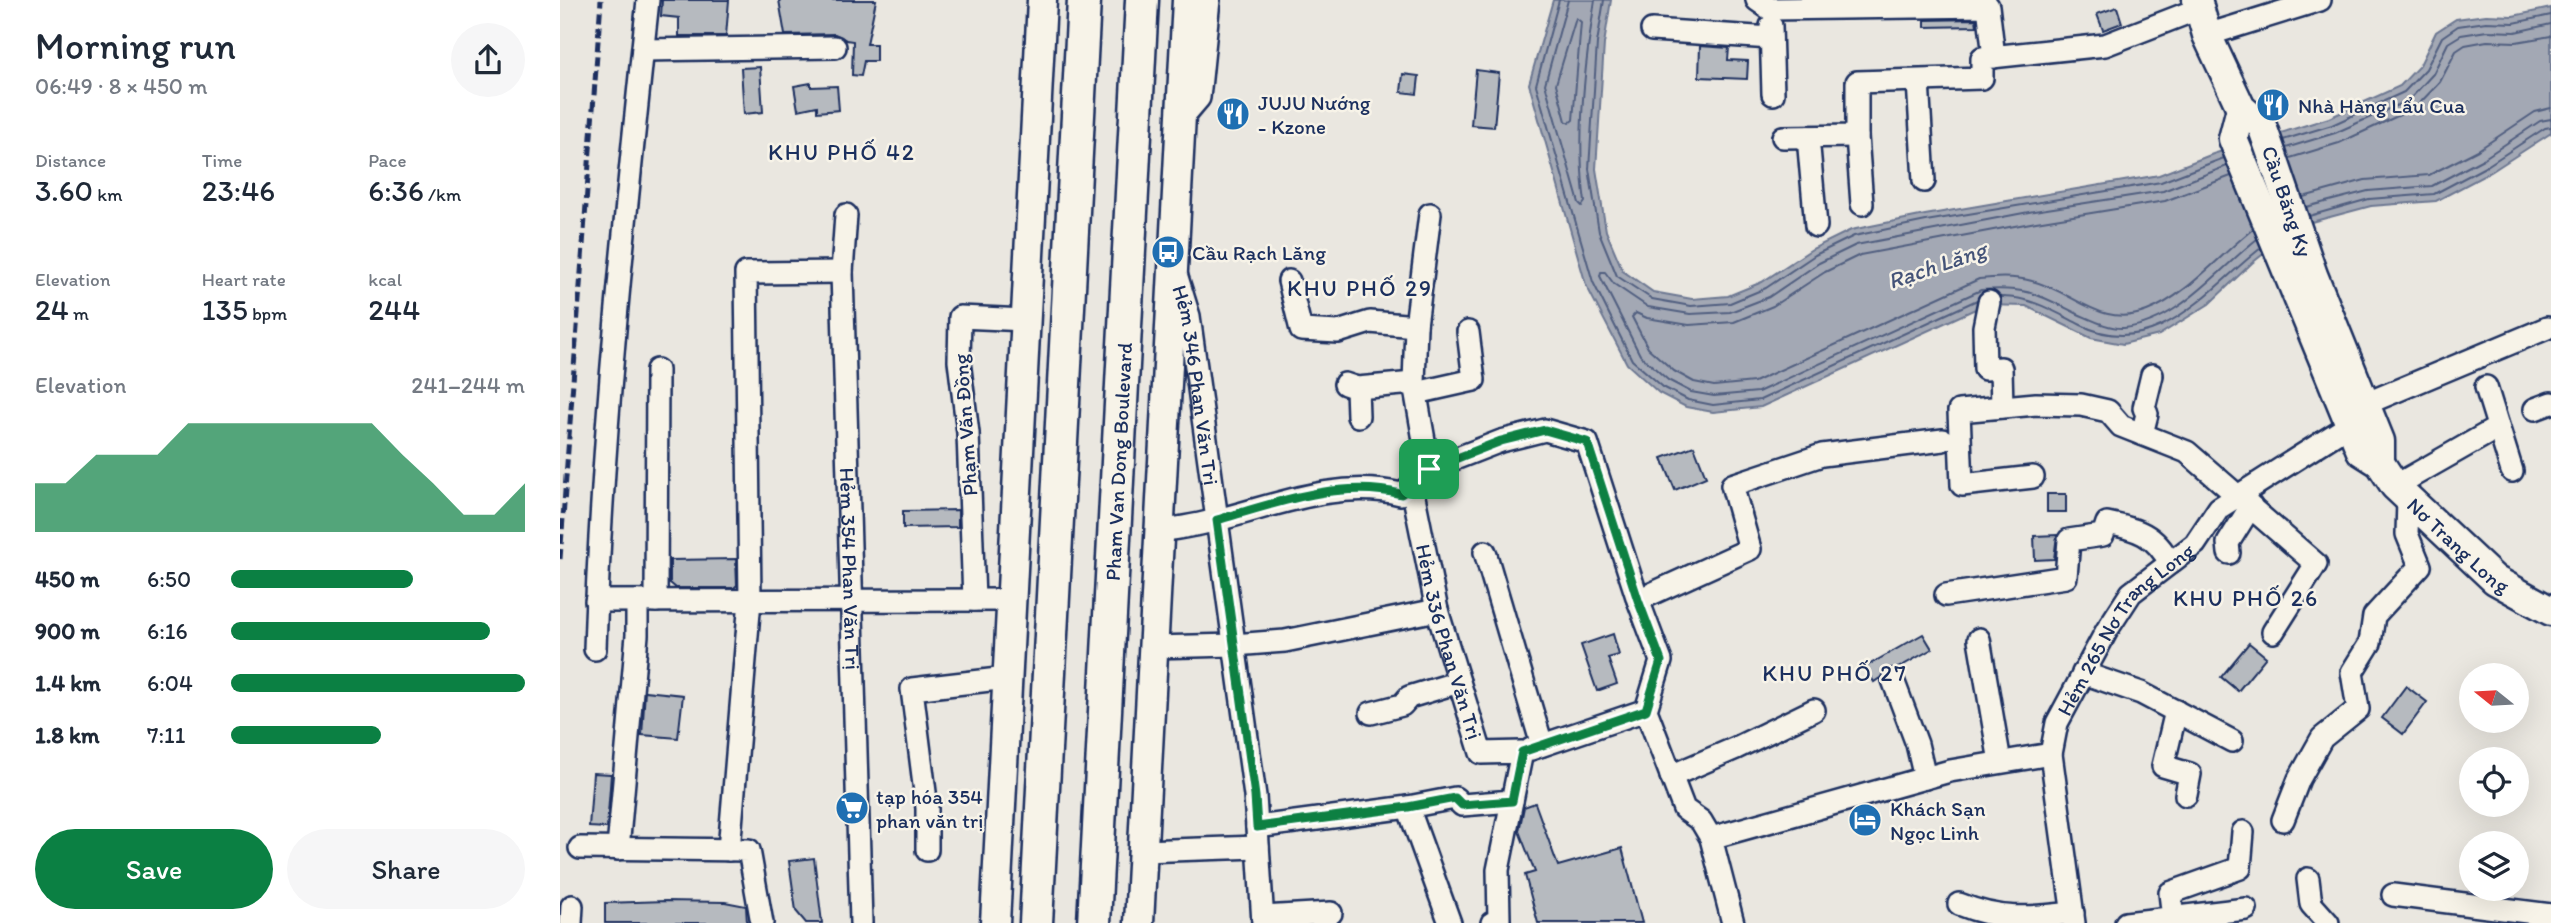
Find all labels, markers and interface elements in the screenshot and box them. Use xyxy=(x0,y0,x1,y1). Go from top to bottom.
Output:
text: Morning run xyxy=(35,23,236,69)
button: share xyxy=(451,23,525,97)
text: 06:49 · 8 × 450 m xyxy=(35,72,207,100)
restaurant icon: Nhà Hàng Lẩu Cua xyxy=(2254,86,2292,124)
place label: JUJU Nướng - Kzone xyxy=(1258,90,1371,139)
place label: Nhà Hàng Lẩu Cua xyxy=(2298,93,2465,118)
restaurant icon: JUJU Nướng - Kzone xyxy=(1214,95,1252,133)
district label: KHU PHỐ 42 xyxy=(768,138,916,166)
street label: Cầu Băng Ky xyxy=(2257,142,2318,260)
text: Distance xyxy=(35,149,106,172)
text: Time xyxy=(202,149,242,172)
text: Pace xyxy=(368,149,406,172)
text: 3.60 xyxy=(35,172,93,209)
text: 23:46 xyxy=(202,172,275,209)
text: 6:36 xyxy=(368,172,424,209)
text: km xyxy=(93,183,123,206)
text: /km xyxy=(424,183,461,206)
bus stop icon: Cầu Rạch Lăng xyxy=(1149,233,1187,271)
water label: Rạch Lăng xyxy=(1884,234,1993,295)
place label: Cầu Rạch Lăng xyxy=(1192,240,1326,265)
text: Elevation xyxy=(35,268,111,291)
text: Heart rate xyxy=(202,268,286,291)
text: kcal xyxy=(368,268,402,291)
district label: KHU PHỐ 29 xyxy=(1287,274,1433,302)
street label: Hẻm 346 Phan Văn Trị xyxy=(1168,282,1225,487)
text: 24 xyxy=(35,291,69,328)
text: 135 xyxy=(202,291,248,328)
text: 244 xyxy=(368,291,420,328)
text: m xyxy=(69,302,89,325)
text: bpm xyxy=(248,302,287,325)
street label: Pham Van Dong Boulevard xyxy=(1099,341,1137,582)
street label: Phạm Văn Đồng xyxy=(948,353,982,497)
text: Elevation xyxy=(35,371,126,399)
text: 241–244 m xyxy=(411,371,525,399)
pin xyxy=(1399,439,1459,499)
icon: arrive xyxy=(1410,450,1448,488)
street label: Hẻm 354 Phan Văn Trị xyxy=(835,467,866,670)
street label: Nơ Trang Long xyxy=(2402,492,2514,598)
street label: Hẻm 265 Nơ Trang Long xyxy=(2051,537,2199,720)
street label: Hẻm 336 Phan Văn Trị xyxy=(1411,542,1488,742)
text: 450 m xyxy=(35,565,100,593)
text: 6:50 xyxy=(147,565,191,593)
district label: KHU PHỐ 26 xyxy=(2173,584,2319,612)
text: 900 m xyxy=(35,617,100,645)
text: 6:16 xyxy=(147,617,188,645)
district label: KHU PHỐ 27 xyxy=(1762,659,1908,687)
north arrow xyxy=(2459,663,2529,733)
map controls xyxy=(2459,663,2529,901)
text: 1.4 km xyxy=(35,669,101,697)
text: 6:04 xyxy=(147,669,193,697)
text: 1.8 km xyxy=(35,721,100,749)
text: 7:11 xyxy=(147,721,185,749)
button: locate xyxy=(2459,747,2529,817)
place label: tạp hóa 354 phan văn trị xyxy=(876,784,984,833)
supermarket icon: tạp hóa 354 phan văn trị xyxy=(833,789,871,827)
place label: Khách Sạn Ngọc Linh xyxy=(1890,796,1986,845)
hotel icon: Khách Sạn Ngọc Linh xyxy=(1846,801,1884,839)
button: Save xyxy=(35,829,273,909)
button: Share xyxy=(287,829,525,909)
button: layers xyxy=(2459,831,2529,901)

